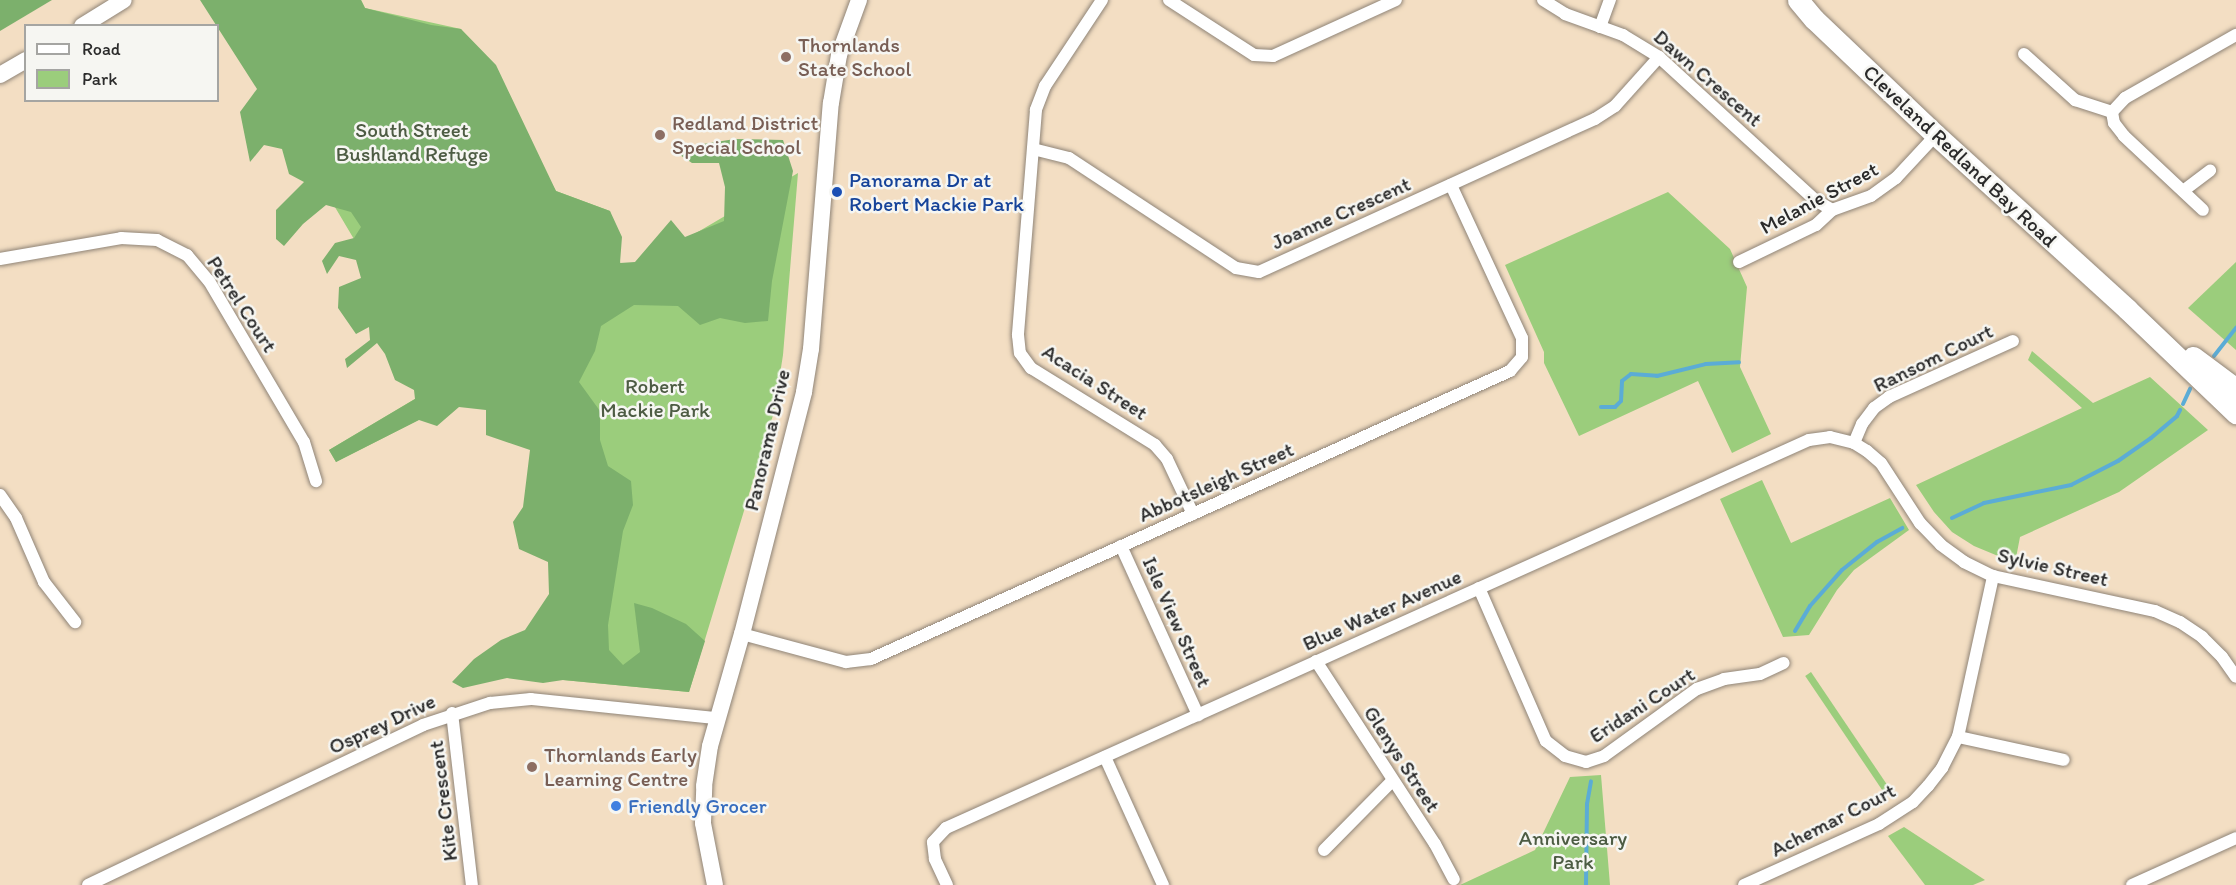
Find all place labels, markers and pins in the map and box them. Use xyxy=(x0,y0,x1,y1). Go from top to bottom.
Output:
place label: Thornlands State School xyxy=(798,32,911,82)
marker: Thornlands State School xyxy=(779,50,793,64)
place label: Redland District Special School xyxy=(672,110,819,160)
marker: Redland District Special School xyxy=(653,128,667,142)
place label: Panorama Dr at Robert Mackie Park xyxy=(849,167,1023,217)
marker: Panorama Dr at Robert Mackie Park xyxy=(830,185,844,199)
place label: Thornlands Early Learning Centre xyxy=(544,742,697,792)
marker: Thornlands Early Learning Centre xyxy=(525,760,539,774)
place label: Friendly Grocer xyxy=(628,793,767,819)
marker: Friendly Grocer xyxy=(609,799,623,813)

